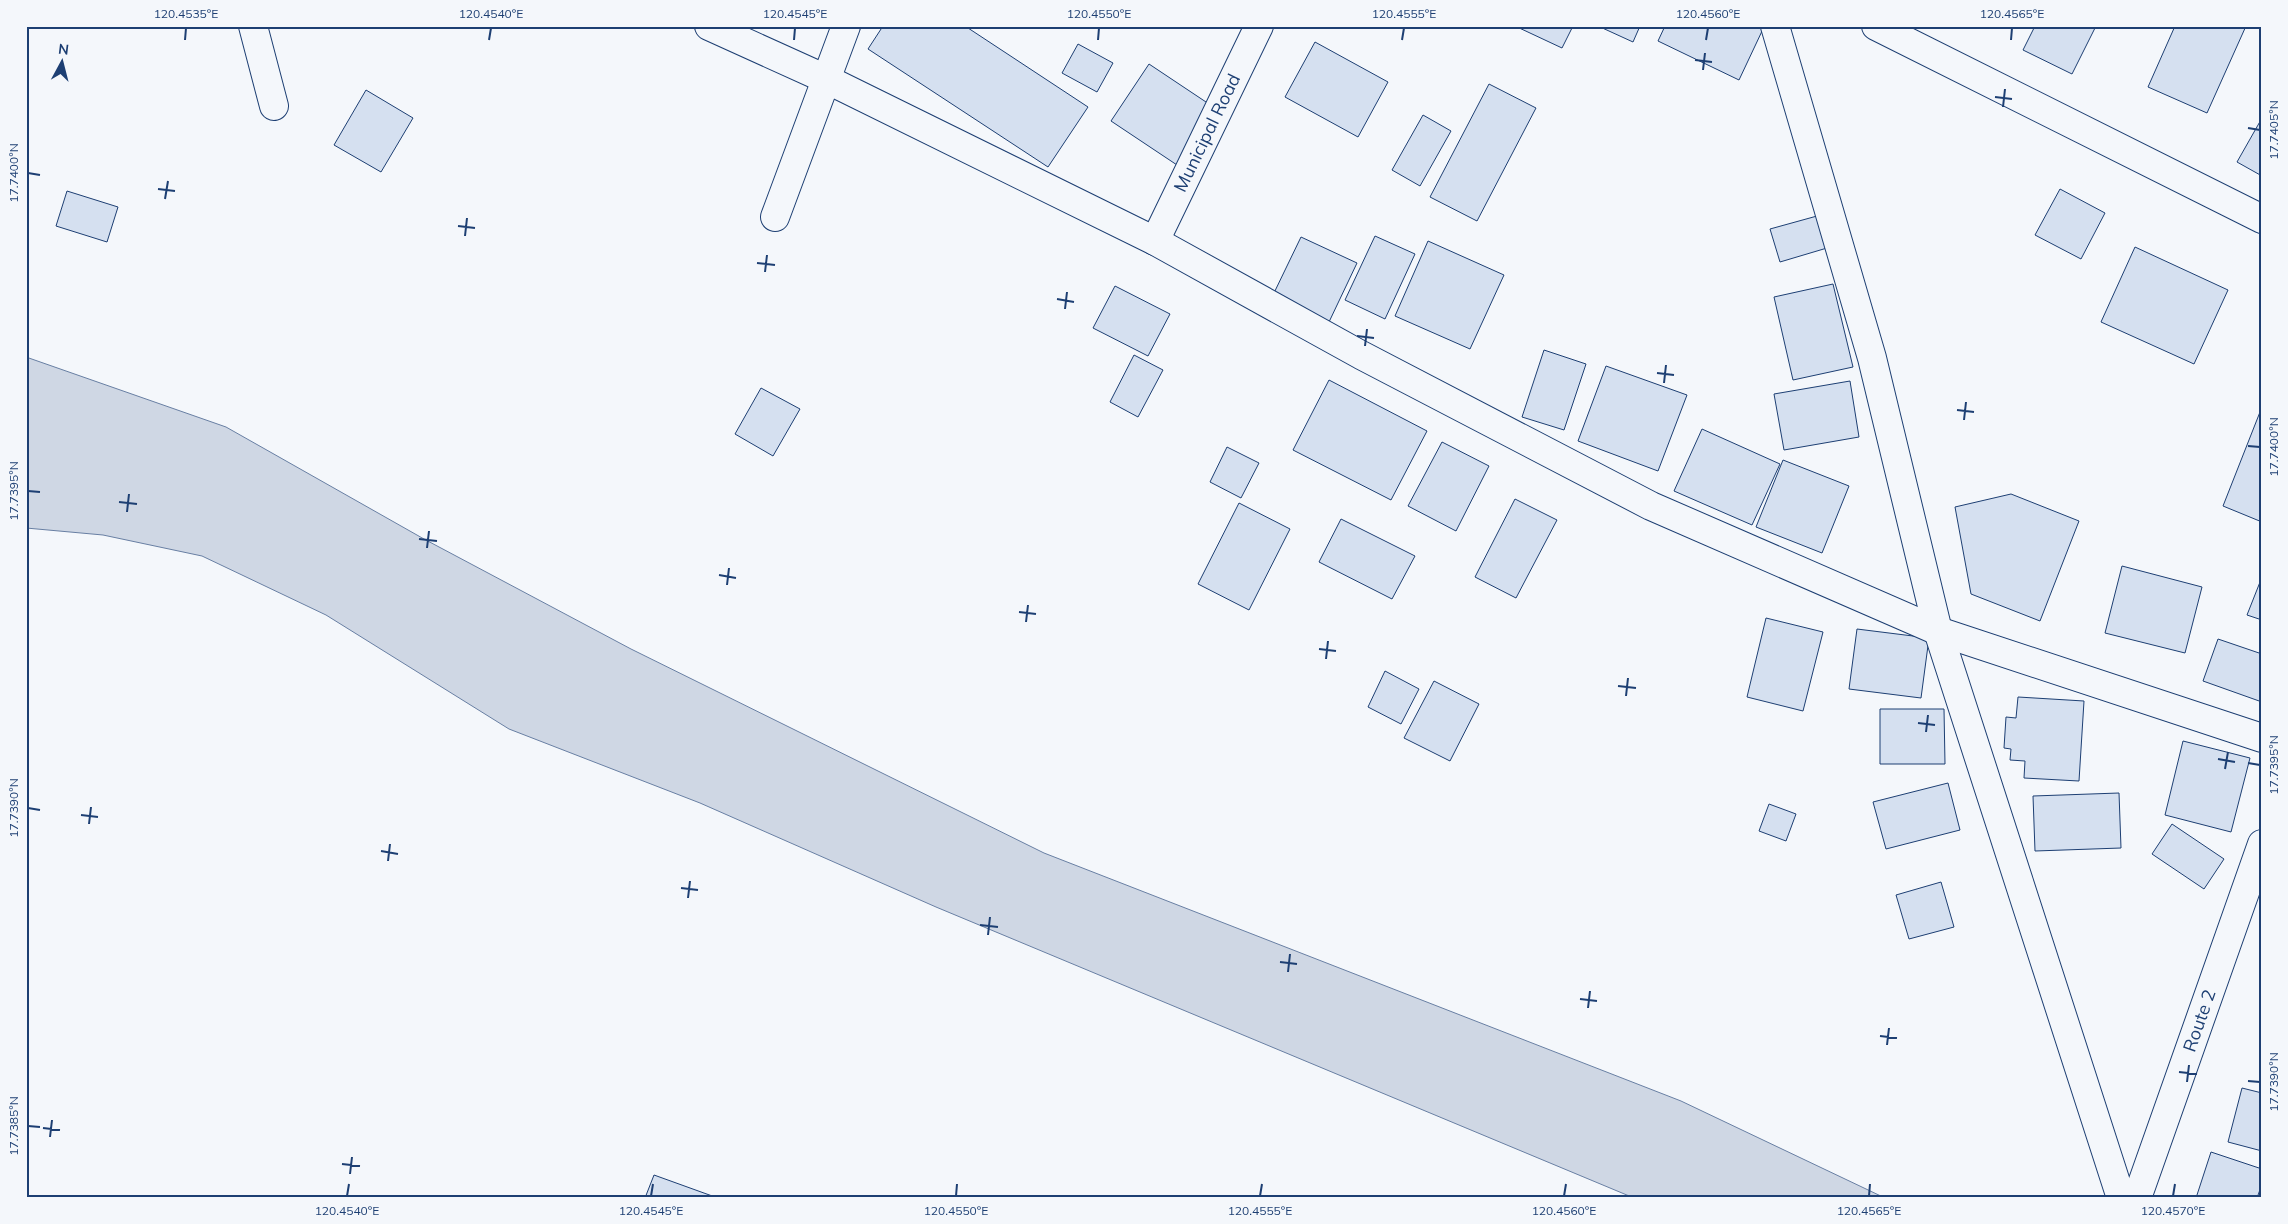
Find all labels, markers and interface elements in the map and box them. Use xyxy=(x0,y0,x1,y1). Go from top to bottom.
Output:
text: 120.4535°E xyxy=(154,6,218,21)
text: 120.4540°E xyxy=(459,6,523,21)
text: 120.4545°E xyxy=(763,6,827,21)
text: 120.4550°E xyxy=(1067,6,1131,21)
text: 120.4555°E xyxy=(1372,6,1436,21)
text: 120.4560°E xyxy=(1676,6,1740,21)
text: 120.4565°E xyxy=(1980,6,2044,21)
north arrow xyxy=(38,38,88,88)
text: N xyxy=(57,40,70,59)
street label: Municipal Road xyxy=(1168,70,1245,196)
text: 17.7405°N xyxy=(2266,100,2281,160)
text: 17.7400°N xyxy=(6,143,21,203)
text: 17.7400°N xyxy=(2266,417,2281,477)
text: 17.7395°N xyxy=(6,461,21,521)
text: 17.7395°N xyxy=(2266,735,2281,795)
text: 17.7390°N xyxy=(6,778,21,838)
street label: Route 2 xyxy=(2178,986,2221,1055)
text: 17.7390°N xyxy=(2266,1052,2281,1112)
text: 17.7385°N xyxy=(6,1096,21,1156)
text: 120.4540°E xyxy=(315,1203,379,1218)
text: 120.4545°E xyxy=(619,1203,683,1218)
text: 120.4550°E xyxy=(924,1203,988,1218)
text: 120.4555°E xyxy=(1228,1203,1292,1218)
text: 120.4560°E xyxy=(1532,1203,1596,1218)
text: 120.4565°E xyxy=(1837,1203,1901,1218)
text: 120.4570°E xyxy=(2141,1203,2205,1218)

